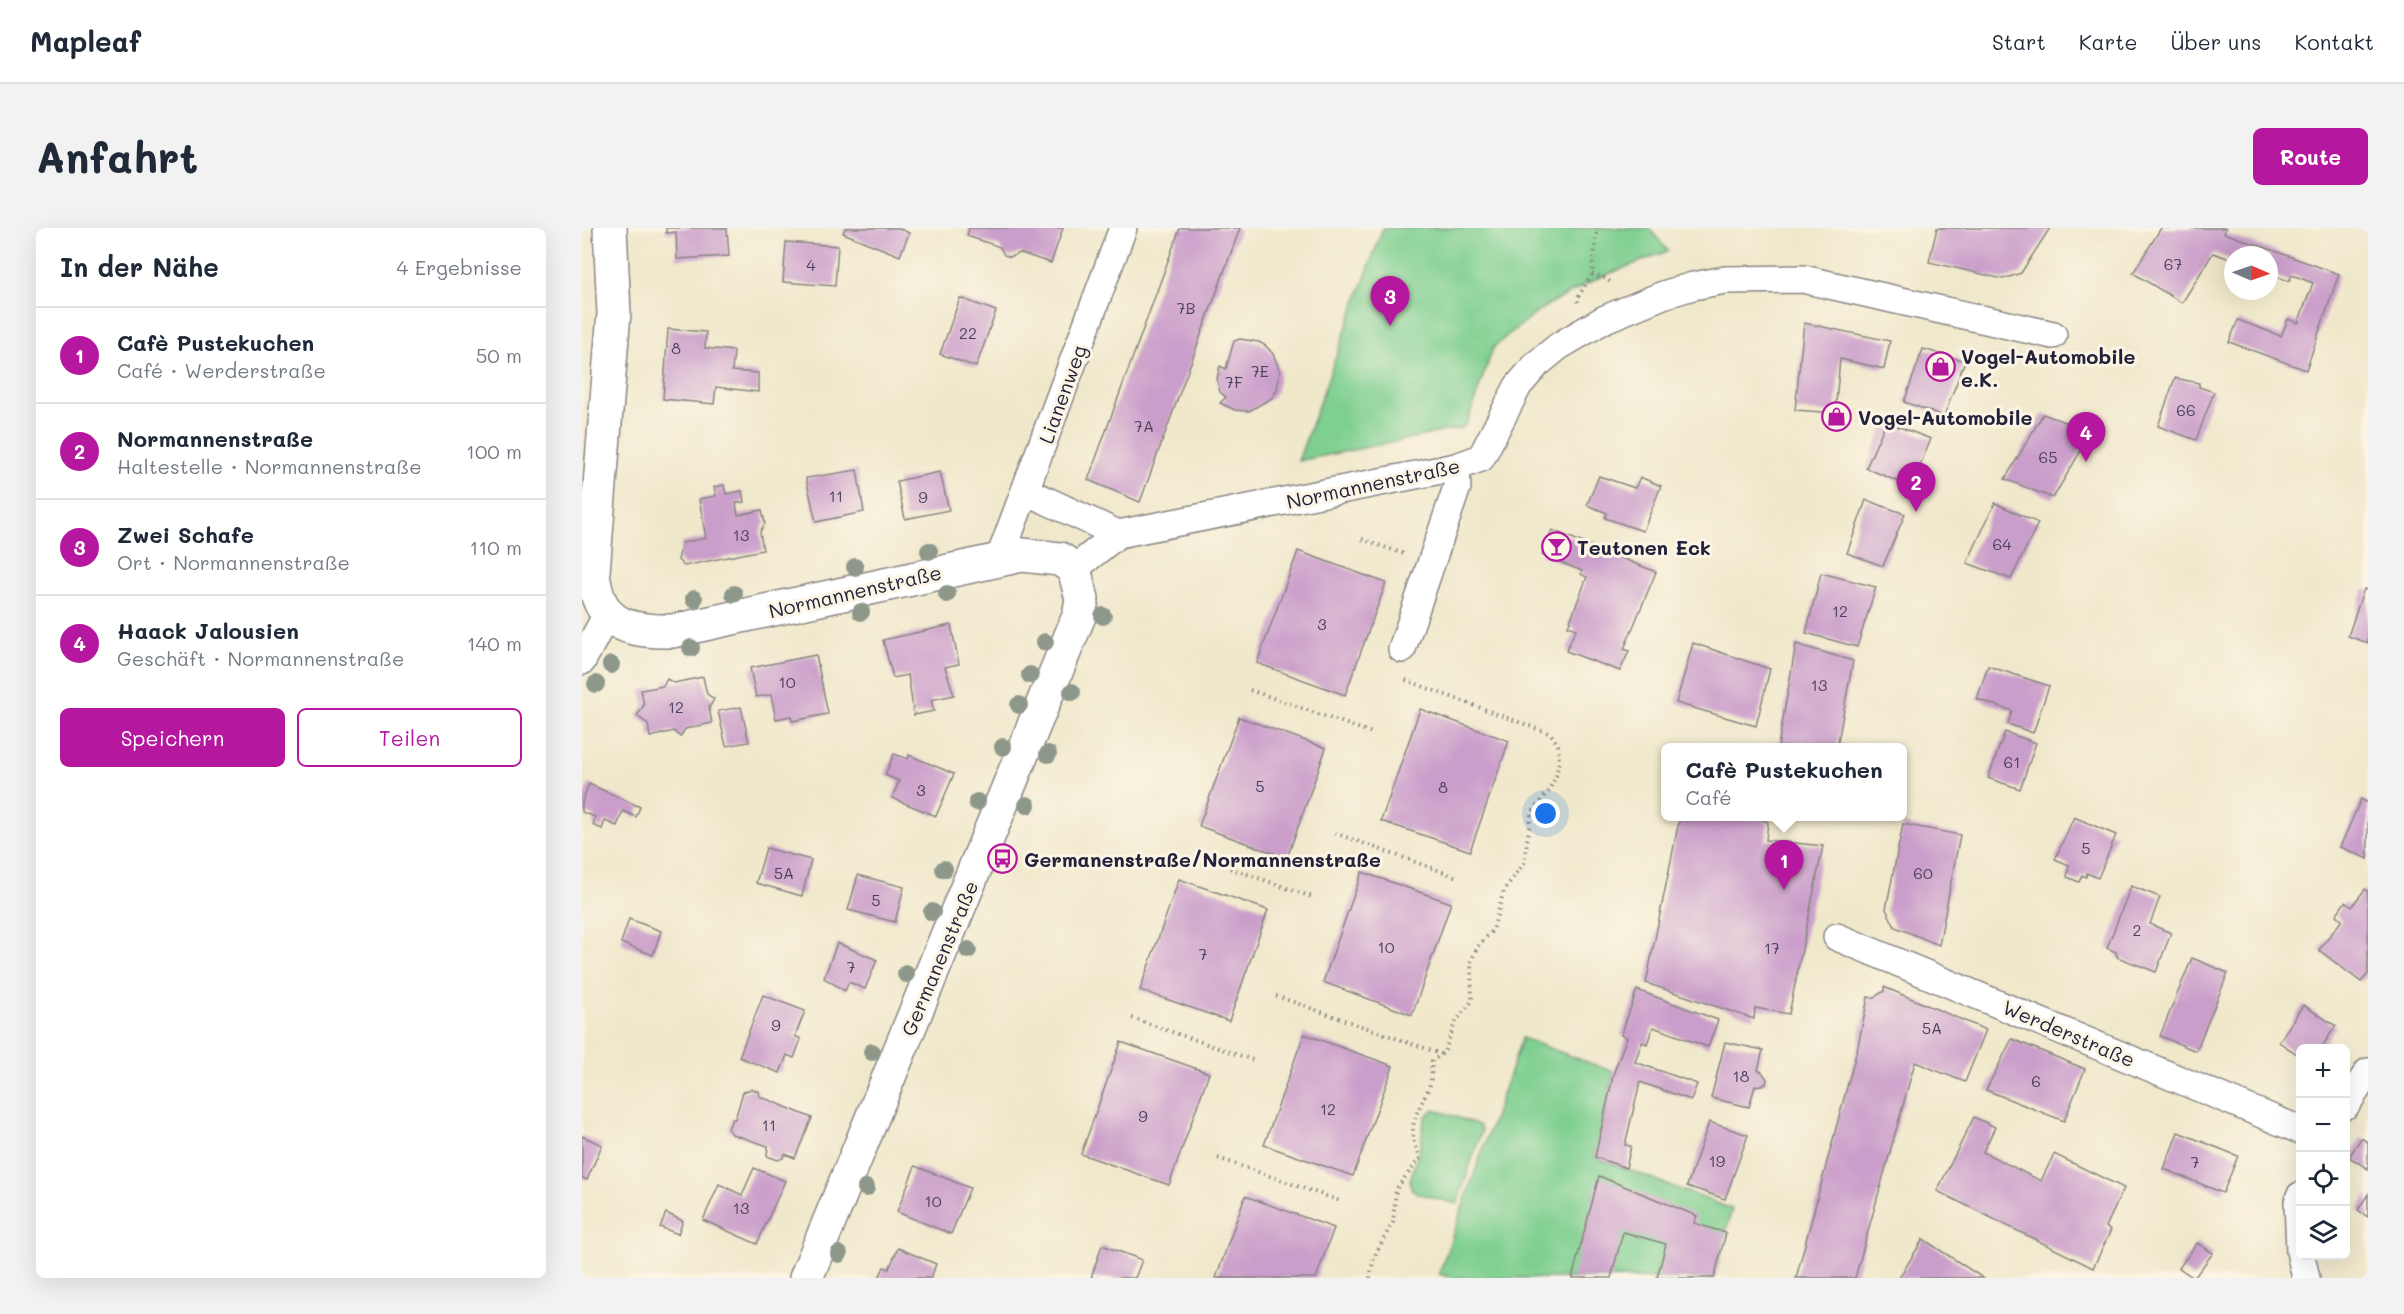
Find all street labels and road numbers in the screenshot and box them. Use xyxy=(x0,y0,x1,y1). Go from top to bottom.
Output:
street label: Lianenweg xyxy=(1032,341,1092,447)
street label: Normannenstraße xyxy=(1284,452,1462,514)
street label: Normannenstraße xyxy=(766,558,944,624)
street label: Germanenstraße xyxy=(895,876,983,1040)
street label: Werderstraße xyxy=(1999,993,2139,1073)

